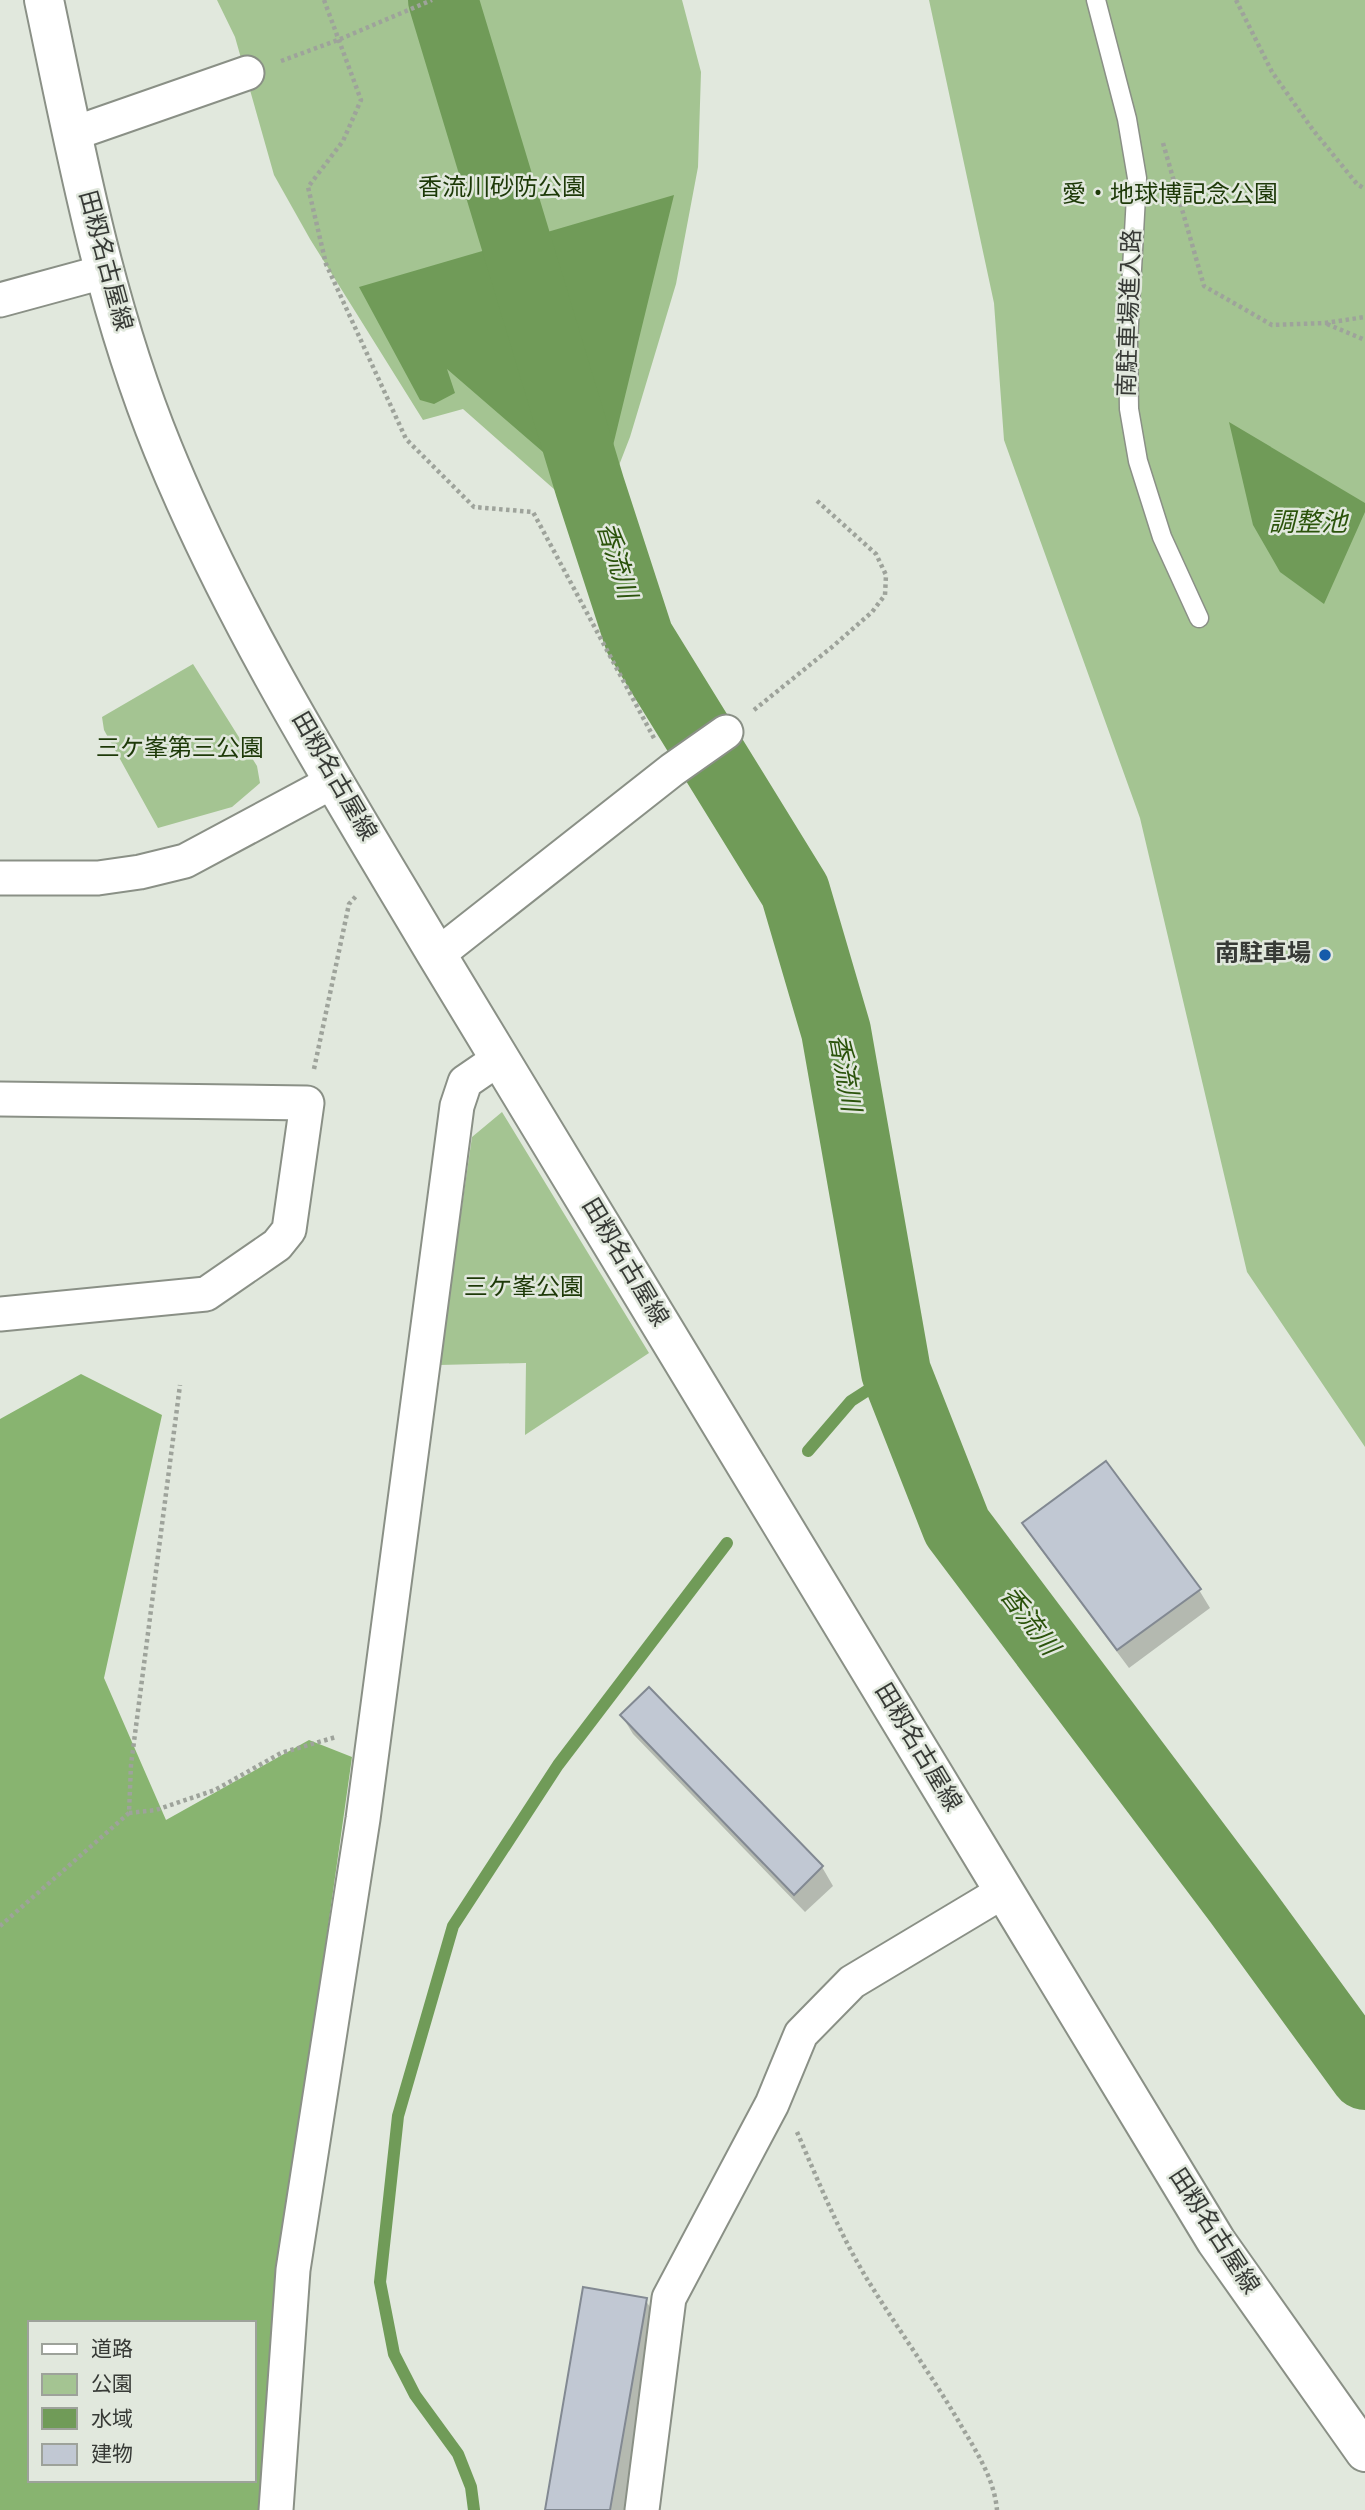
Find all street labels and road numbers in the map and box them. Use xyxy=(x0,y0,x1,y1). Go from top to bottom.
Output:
street label: 田籾名古屋線 xyxy=(71,188,137,334)
street label: 南駐車場進入路 xyxy=(1113,229,1149,397)
street label: 田籾名古屋線 xyxy=(284,707,382,847)
street label: 田籾名古屋線 xyxy=(574,1194,674,1332)
street label: 田籾名古屋線 xyxy=(867,1679,967,1817)
street label: 田籾名古屋線 xyxy=(1161,2163,1265,2301)

